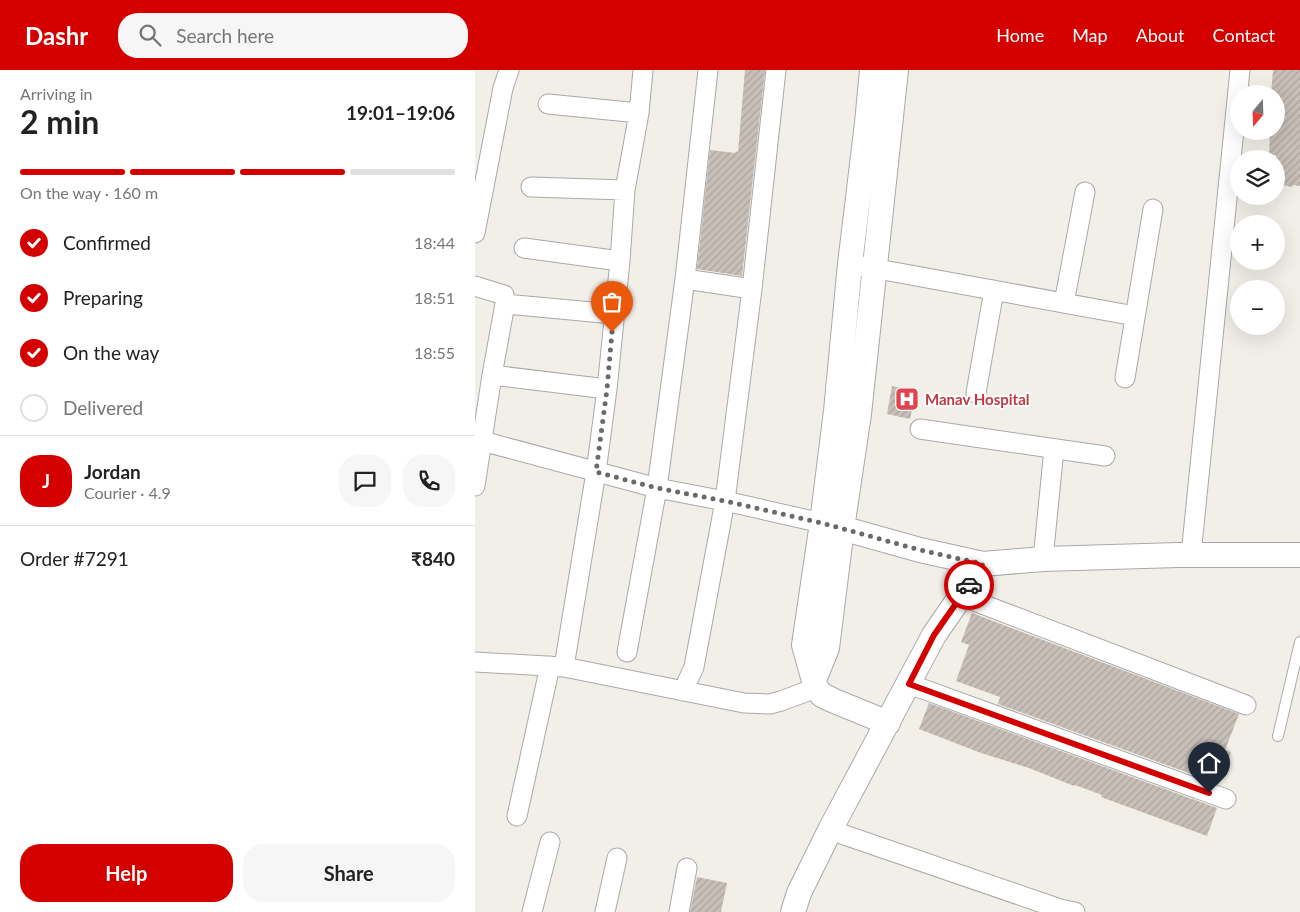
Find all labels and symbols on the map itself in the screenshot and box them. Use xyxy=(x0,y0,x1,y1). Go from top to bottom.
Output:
north arrow xyxy=(1230,85,1285,140)
pin xyxy=(591,281,633,332)
hospital icon: Manav Hospital xyxy=(894,386,920,412)
place label: Manav Hospital xyxy=(925,390,1029,408)
courier xyxy=(944,560,994,610)
pin xyxy=(1188,742,1230,793)

